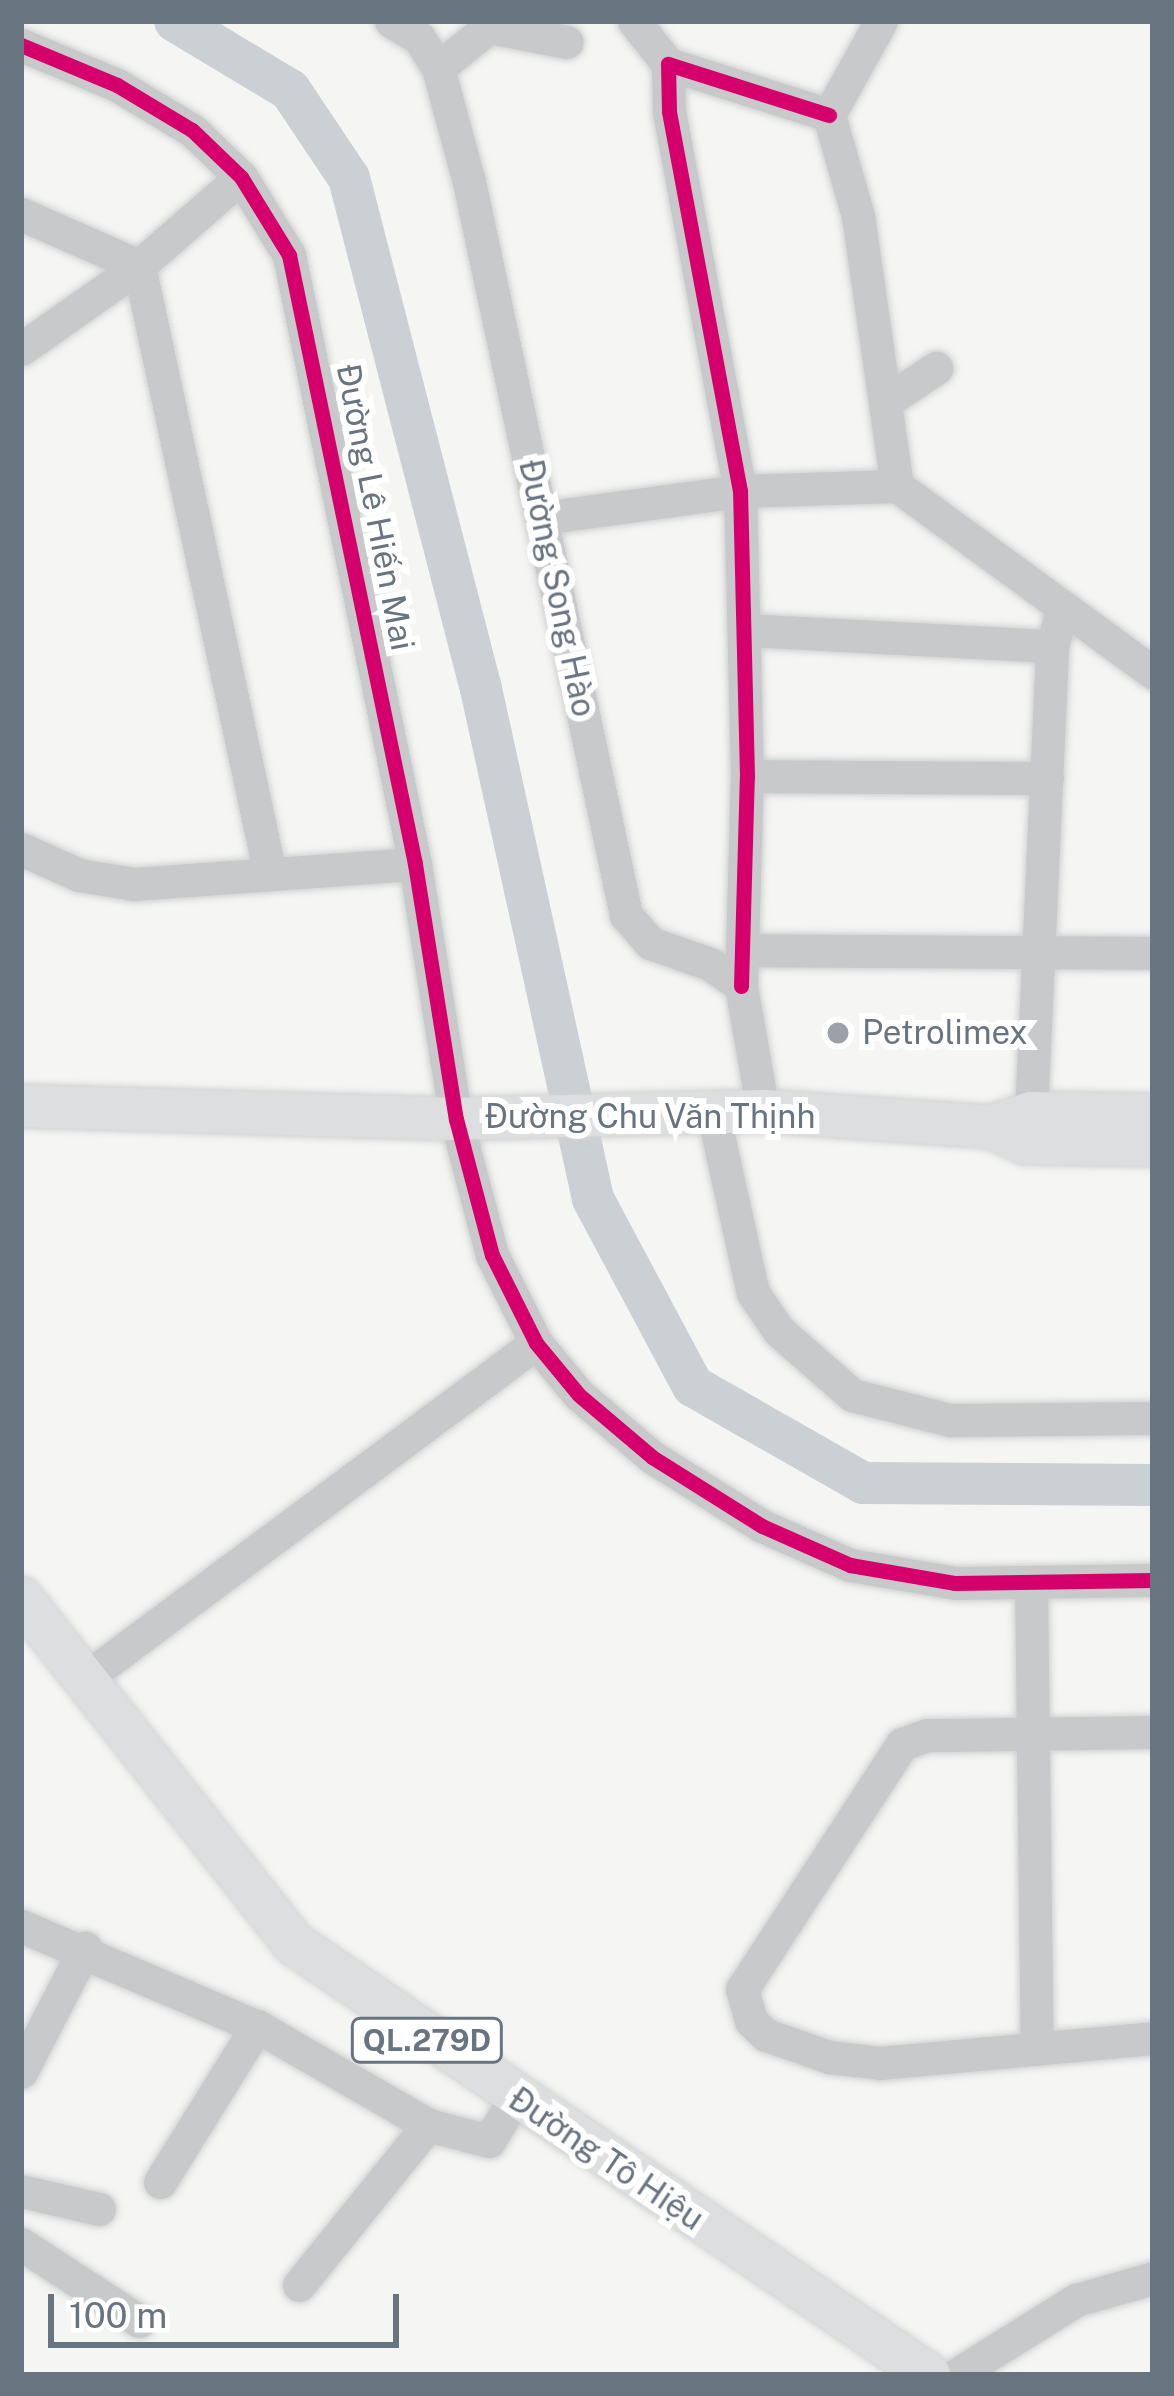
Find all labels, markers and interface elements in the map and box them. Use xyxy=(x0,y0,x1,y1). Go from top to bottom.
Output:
street label: Đường Lê Hiến Mai xyxy=(328,360,422,654)
street label: Đường Song Hào xyxy=(510,456,604,720)
place label: Petrolimex xyxy=(862,1013,1028,1053)
marker: Petrolimex xyxy=(825,1020,851,1046)
street label: Đường Chu Văn Thịnh xyxy=(484,1097,816,1137)
road number: QL.279D xyxy=(349,2016,505,2064)
street label: Đường Tô Hiệu xyxy=(501,2079,711,2239)
scale bar xyxy=(54,2270,405,2344)
text: 100 m xyxy=(69,2294,167,2336)

